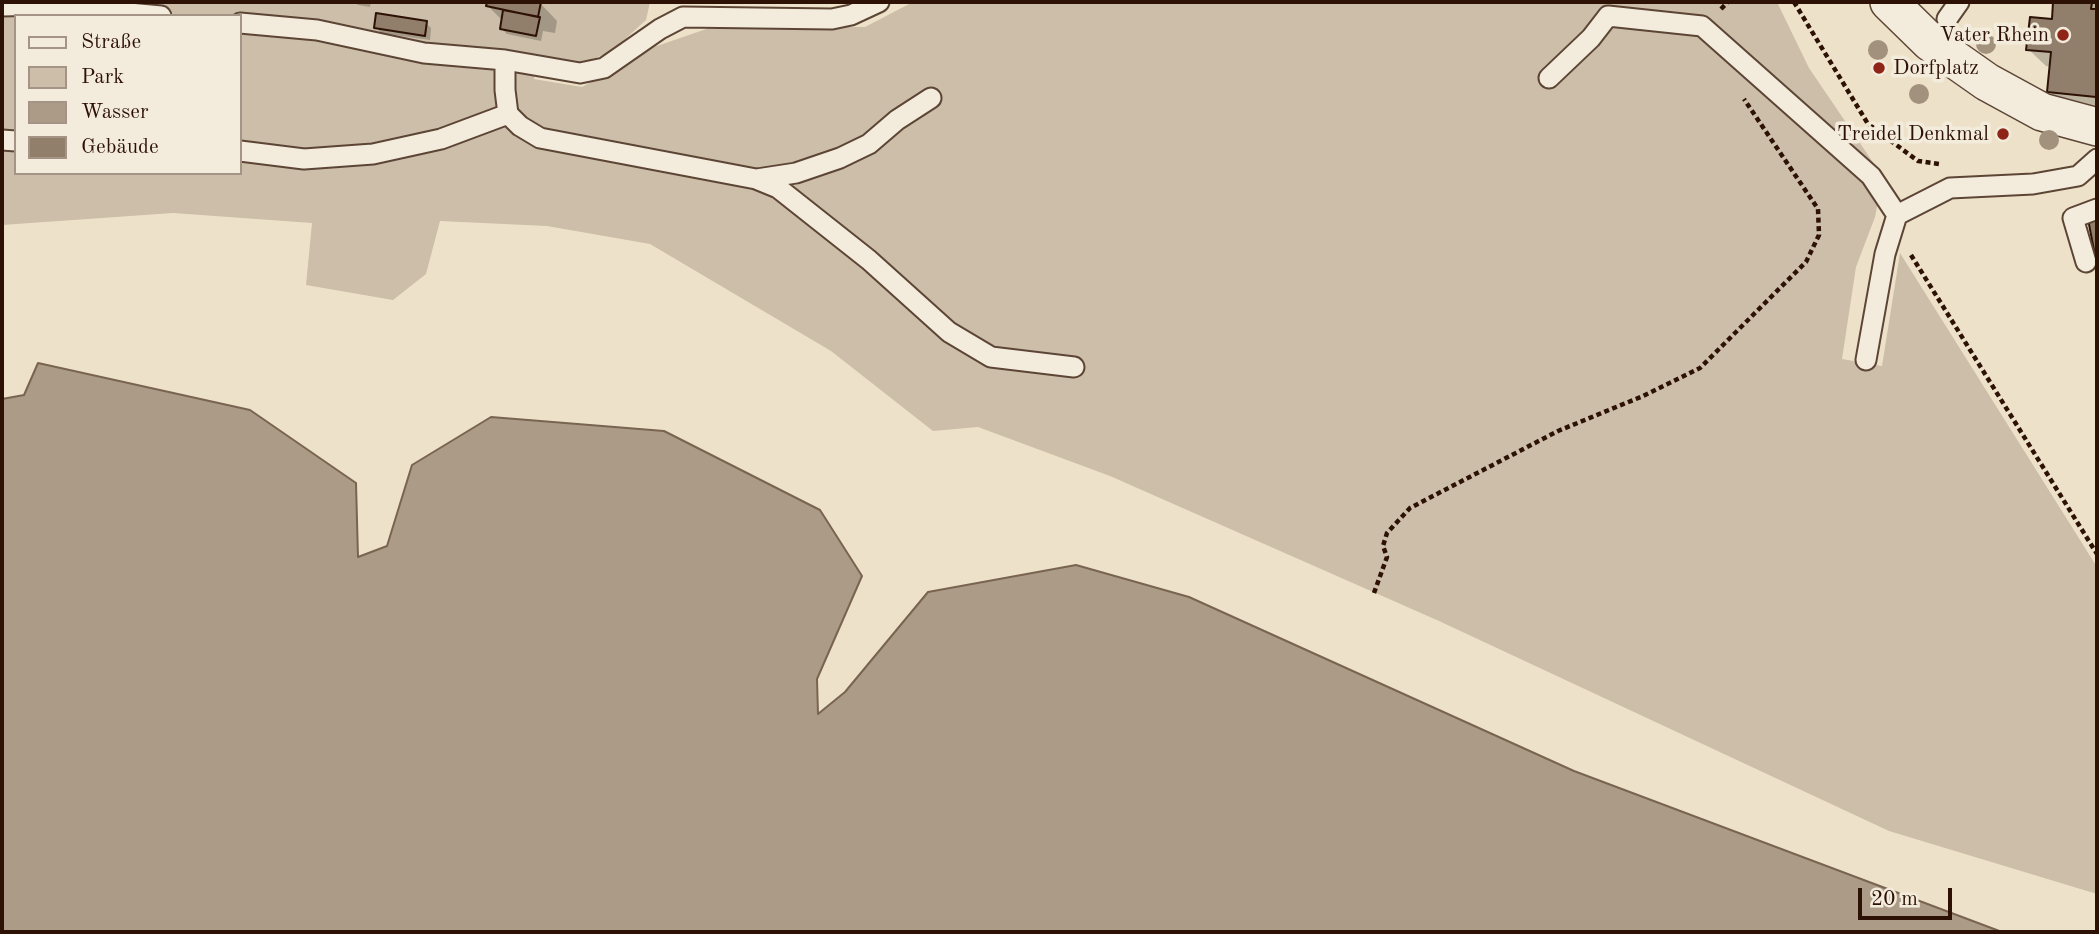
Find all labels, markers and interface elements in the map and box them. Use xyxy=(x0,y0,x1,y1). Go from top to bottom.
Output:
legend xyxy=(14,14,242,175)
place label: Vater Rhein xyxy=(1939,22,2049,48)
marker: Vater Rhein xyxy=(2055,27,2071,43)
text: Straße xyxy=(81,32,141,53)
place label: Dorfplatz xyxy=(1893,55,1979,81)
marker: Dorfplatz xyxy=(1871,60,1887,76)
text: Park xyxy=(81,67,124,88)
text: Wasser xyxy=(81,102,149,123)
place label: Treidel Denkmal xyxy=(1837,121,1989,147)
marker: Treidel Denkmal xyxy=(1995,126,2011,142)
text: Gebäude xyxy=(81,137,159,158)
scale bar xyxy=(1861,874,1955,918)
text: 20 m xyxy=(1871,889,1918,910)

